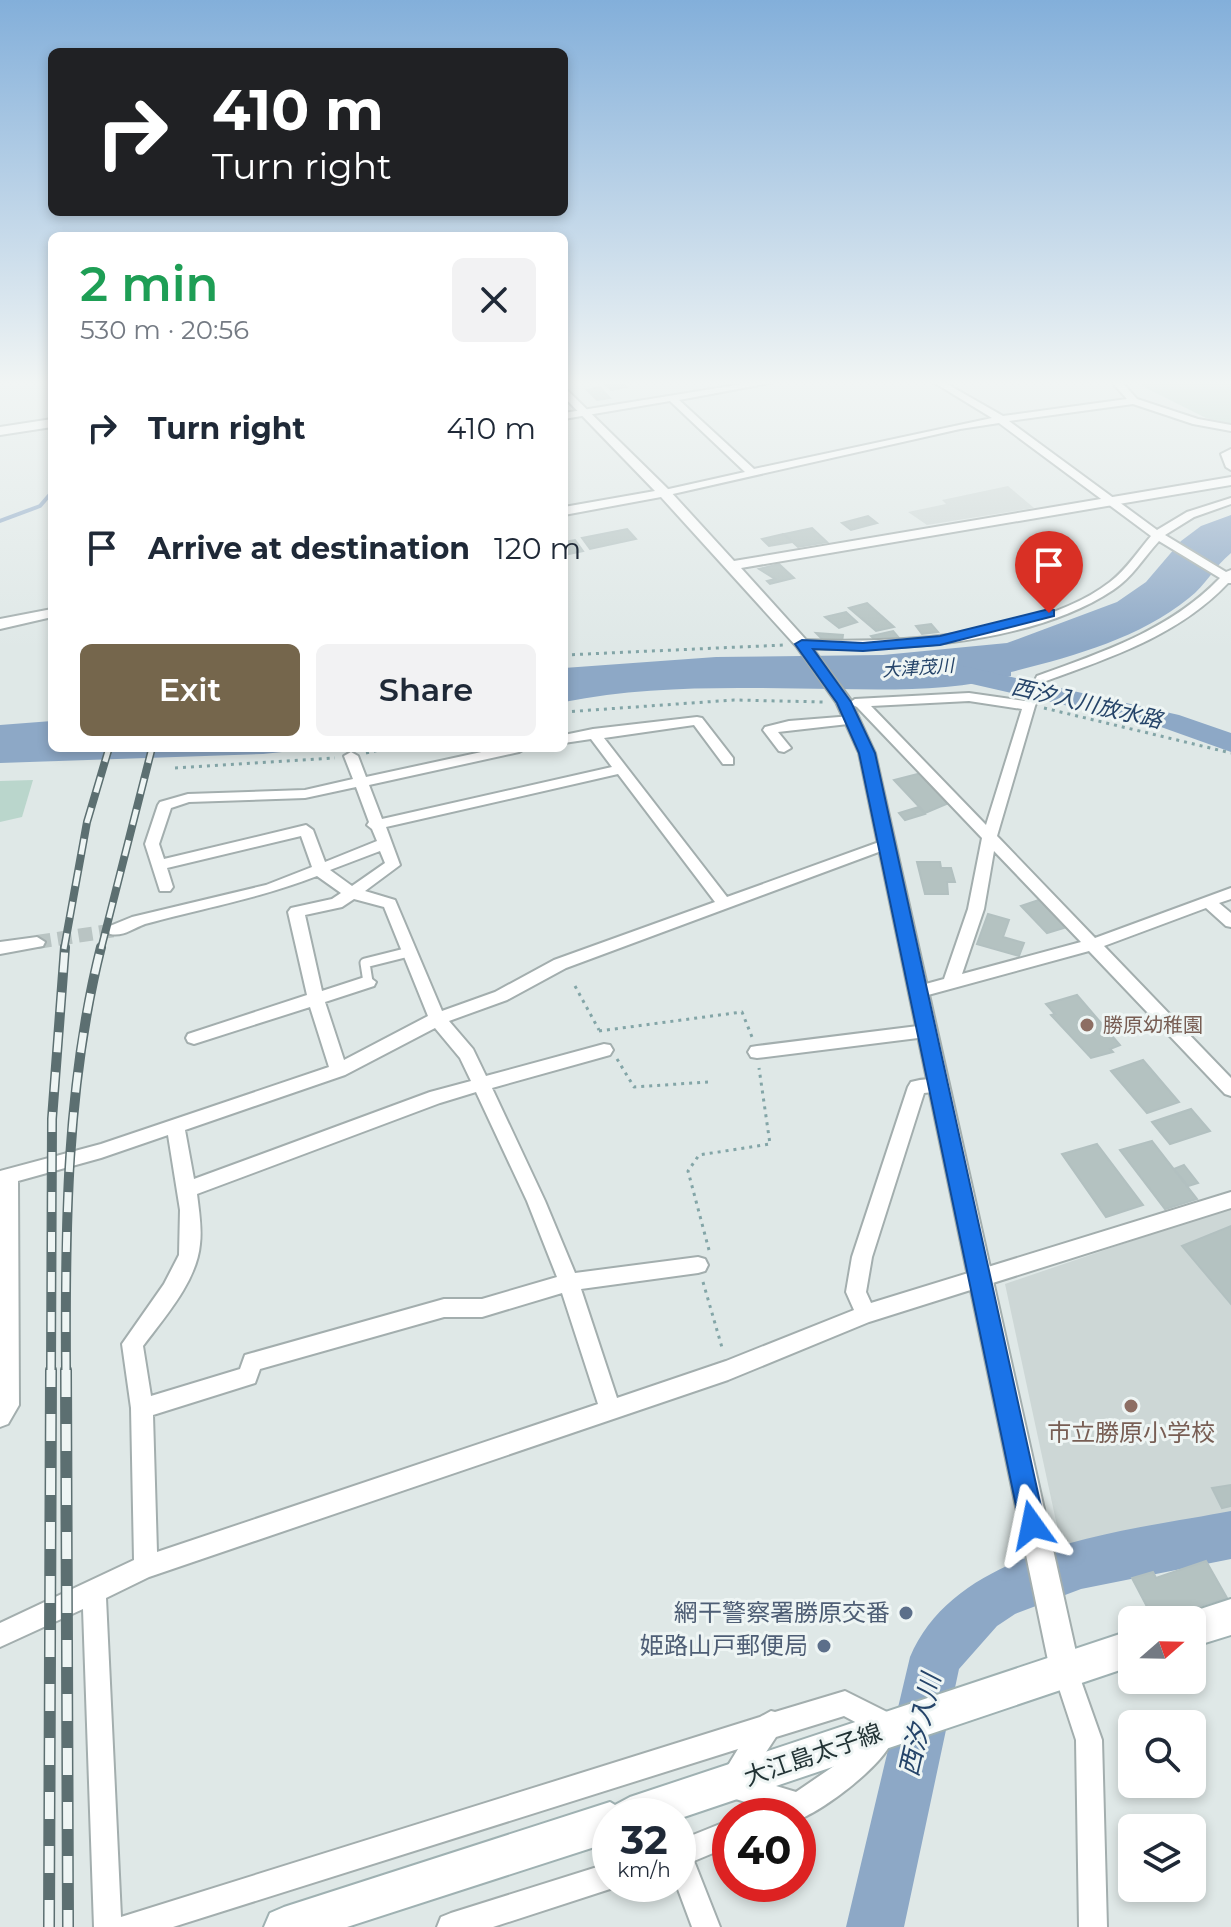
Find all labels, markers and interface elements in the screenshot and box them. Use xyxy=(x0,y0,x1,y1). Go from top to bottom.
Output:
text: 410 m xyxy=(212,76,384,144)
icon: right xyxy=(80,80,184,184)
text: Turn right xyxy=(212,144,392,188)
text: 2 min xyxy=(80,255,218,313)
button: close xyxy=(452,258,536,342)
text: 530 m · 20:56 xyxy=(80,314,249,346)
icon: right xyxy=(80,406,124,450)
text: Turn right xyxy=(148,410,305,447)
text: 410 m xyxy=(447,410,536,447)
icon: arrive xyxy=(80,526,124,570)
text: Arrive at destination xyxy=(148,530,470,567)
text: 120 m xyxy=(494,530,581,567)
pin xyxy=(1015,531,1083,613)
icon: arrive xyxy=(1027,543,1071,587)
button: Exit xyxy=(80,644,300,736)
button: Share xyxy=(316,644,536,736)
water label: 大津茂川 xyxy=(881,654,957,681)
water label: 西汐入川放水路 xyxy=(1009,673,1167,734)
place label: 勝原幼稚園 xyxy=(1103,1013,1203,1037)
marker: 勝原幼稚園 xyxy=(1078,1016,1096,1034)
marker: 市立勝原小学校 xyxy=(1122,1397,1140,1415)
place label: 市立勝原小学校 xyxy=(1047,1418,1215,1447)
position arrow xyxy=(990,1483,1074,1567)
place label: 網干警察署勝原交番 xyxy=(674,1598,890,1627)
marker: 網干警察署勝原交番 xyxy=(897,1604,915,1622)
north arrow xyxy=(1118,1606,1206,1694)
map controls xyxy=(1118,1606,1206,1902)
place label: 姫路山戸郵便局 xyxy=(640,1631,808,1660)
marker: 姫路山戸郵便局 xyxy=(815,1637,833,1655)
water label: 西汐入川 xyxy=(893,1668,948,1779)
button: search xyxy=(1118,1710,1206,1798)
street label: 大江島太子線 xyxy=(740,1717,886,1792)
speed limit sign: 40 xyxy=(712,1798,816,1902)
button: layers xyxy=(1118,1814,1206,1902)
text: 32 xyxy=(620,1815,668,1864)
text: km/h xyxy=(617,1858,671,1882)

